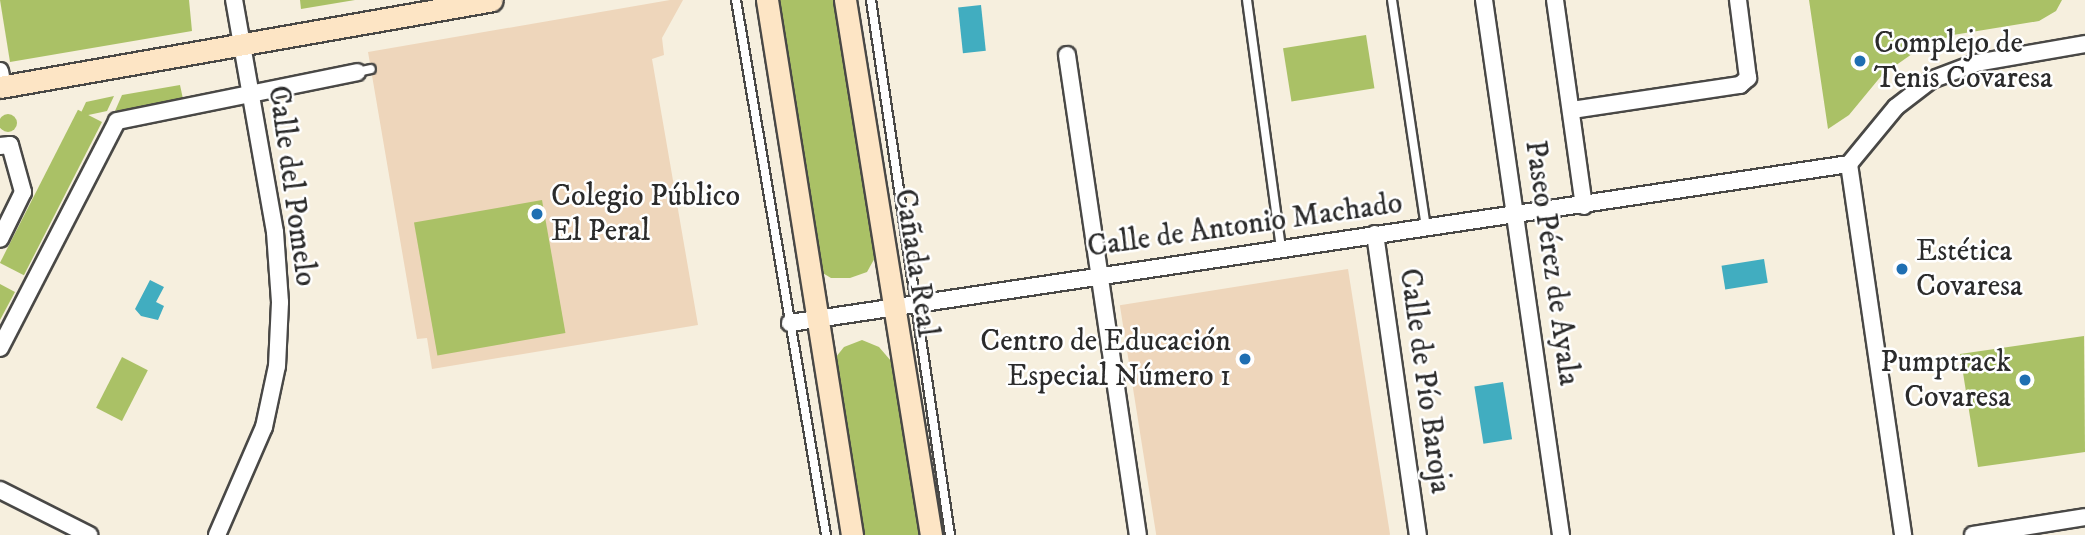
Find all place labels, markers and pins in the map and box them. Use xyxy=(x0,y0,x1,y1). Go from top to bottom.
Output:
place label: Complejo de Tenis Covaresa xyxy=(1874,26,2053,96)
marker: Complejo de Tenis Covaresa xyxy=(1852,53,1868,69)
place label: Colegio Público El Peral xyxy=(551,179,740,249)
marker: Colegio Público El Peral xyxy=(529,206,545,222)
place label: Estética Covaresa xyxy=(1916,234,2023,304)
marker: Estética Covaresa xyxy=(1894,261,1910,277)
place label: Centro de Educación Especial Número 1 xyxy=(980,324,1231,394)
place label: Pumptrack Covaresa xyxy=(1880,345,2011,416)
marker: Centro de Educación Especial Número 1 xyxy=(1237,351,1253,367)
marker: Pumptrack Covaresa xyxy=(2017,372,2033,388)

